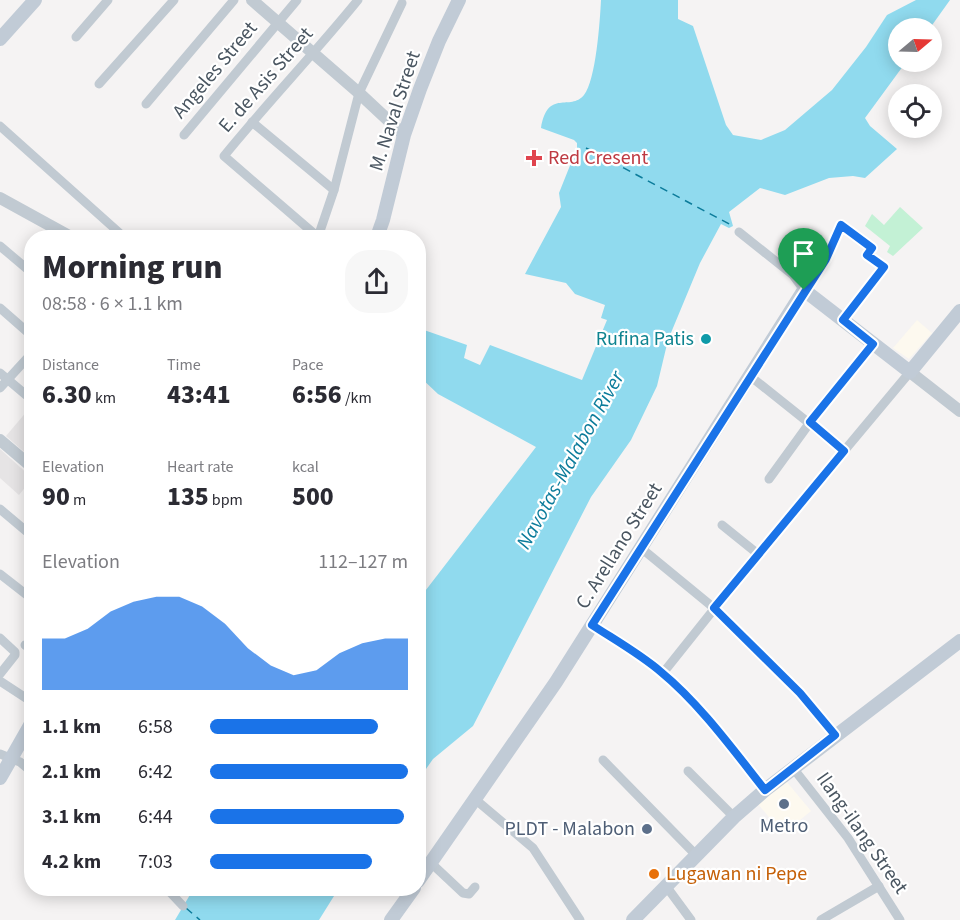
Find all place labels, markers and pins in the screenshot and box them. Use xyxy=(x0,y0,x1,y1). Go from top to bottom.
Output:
place label: Red Cresent xyxy=(548,144,649,172)
marker: Red Cresent xyxy=(525,149,543,167)
pin xyxy=(778,228,829,290)
place label: Rufina Patis xyxy=(596,325,694,353)
marker: Rufina Patis xyxy=(699,332,713,346)
marker: Metro xyxy=(777,797,791,811)
place label: Metro xyxy=(760,812,808,840)
place label: PLDT - Malabon xyxy=(505,815,635,843)
marker: PLDT - Malabon xyxy=(640,822,654,836)
place label: Lugawan ni Pepe xyxy=(666,860,807,888)
marker: Lugawan ni Pepe xyxy=(647,867,661,881)

